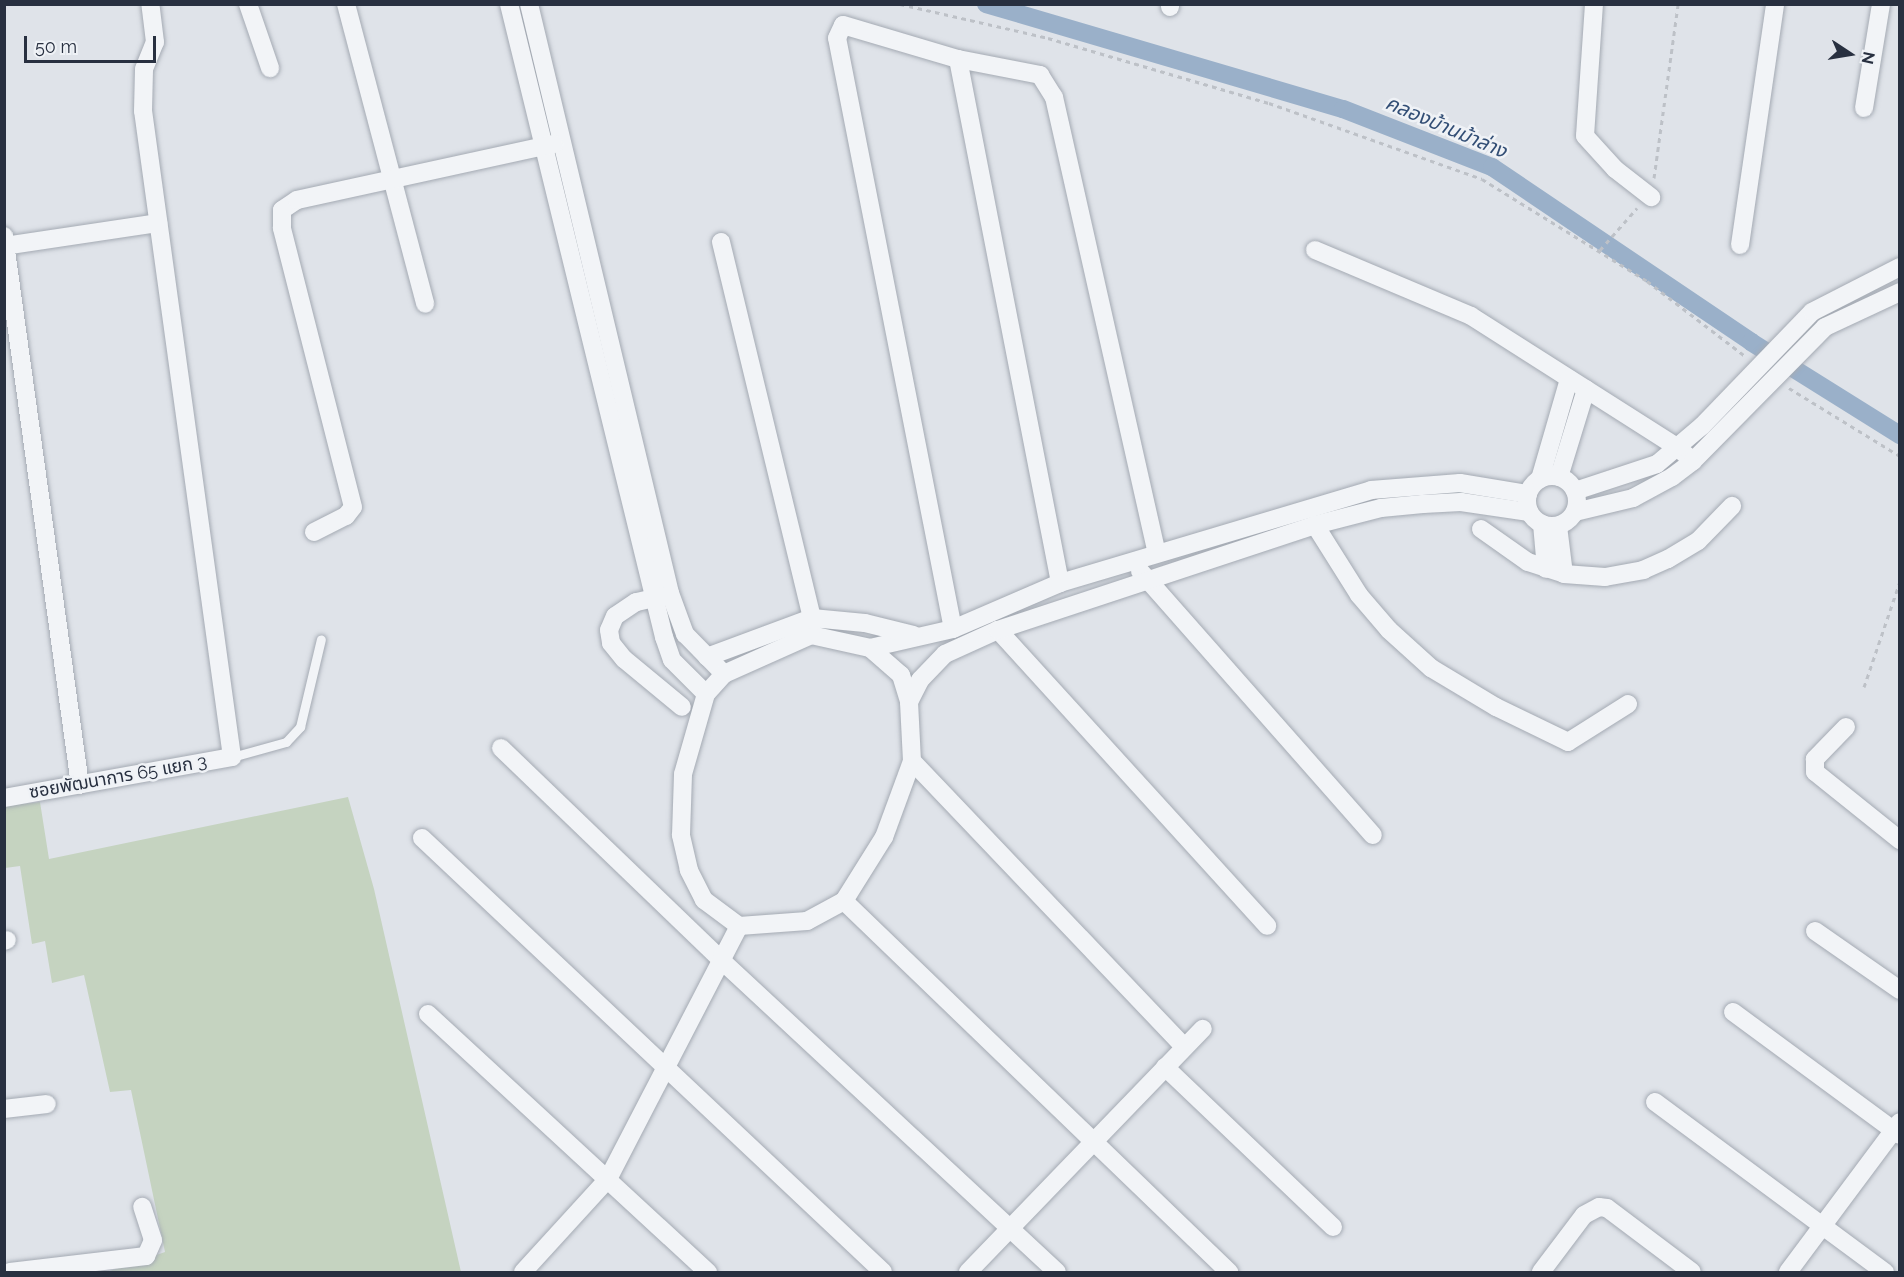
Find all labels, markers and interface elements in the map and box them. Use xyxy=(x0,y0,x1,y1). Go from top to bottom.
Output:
scale bar xyxy=(27,24,159,62)
north arrow xyxy=(1820,24,1880,84)
text: 50 m xyxy=(35,36,77,57)
text: N xyxy=(1858,50,1879,66)
water label: คลองบ้านม้าล่าง xyxy=(1382,91,1510,163)
street label: ซอยพัฒนาการ 65 แยก 3 xyxy=(27,751,209,803)

